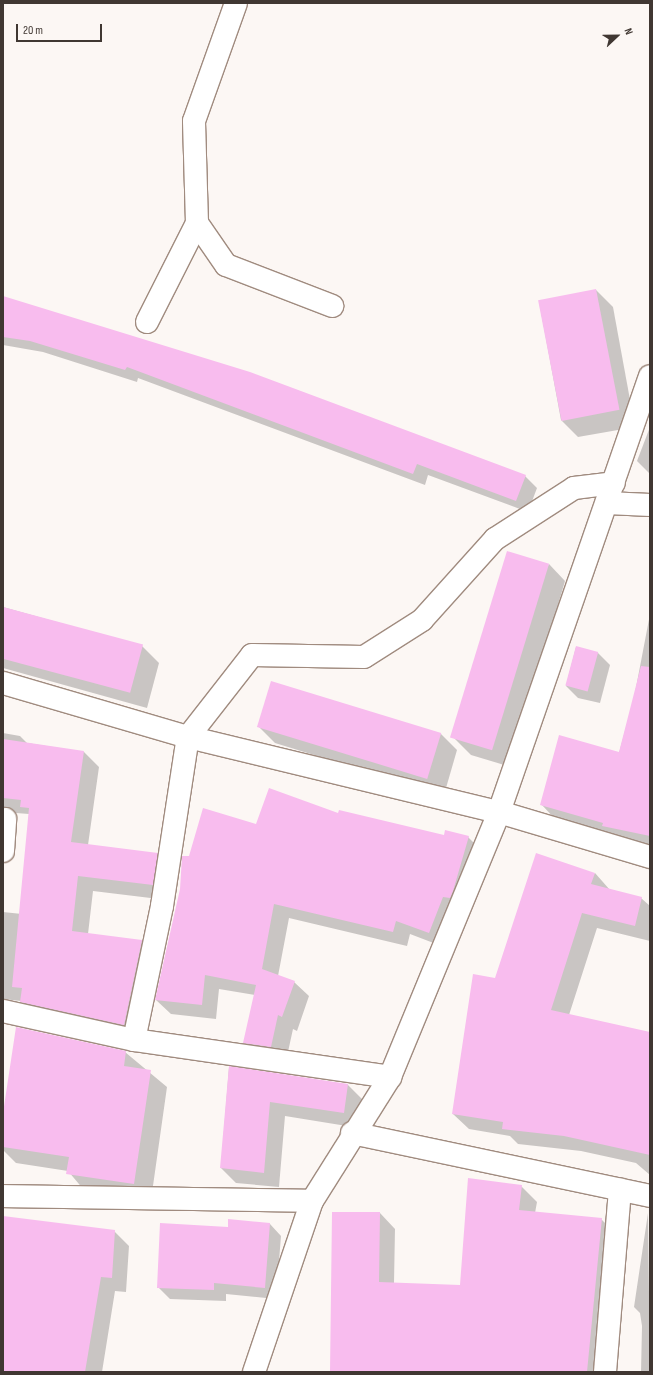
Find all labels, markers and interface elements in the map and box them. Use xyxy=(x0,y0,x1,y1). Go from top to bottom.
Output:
scale bar xyxy=(18,16,104,42)
north arrow xyxy=(597,16,637,56)
text: 20 m xyxy=(23,23,43,38)
text: N xyxy=(621,26,636,36)

